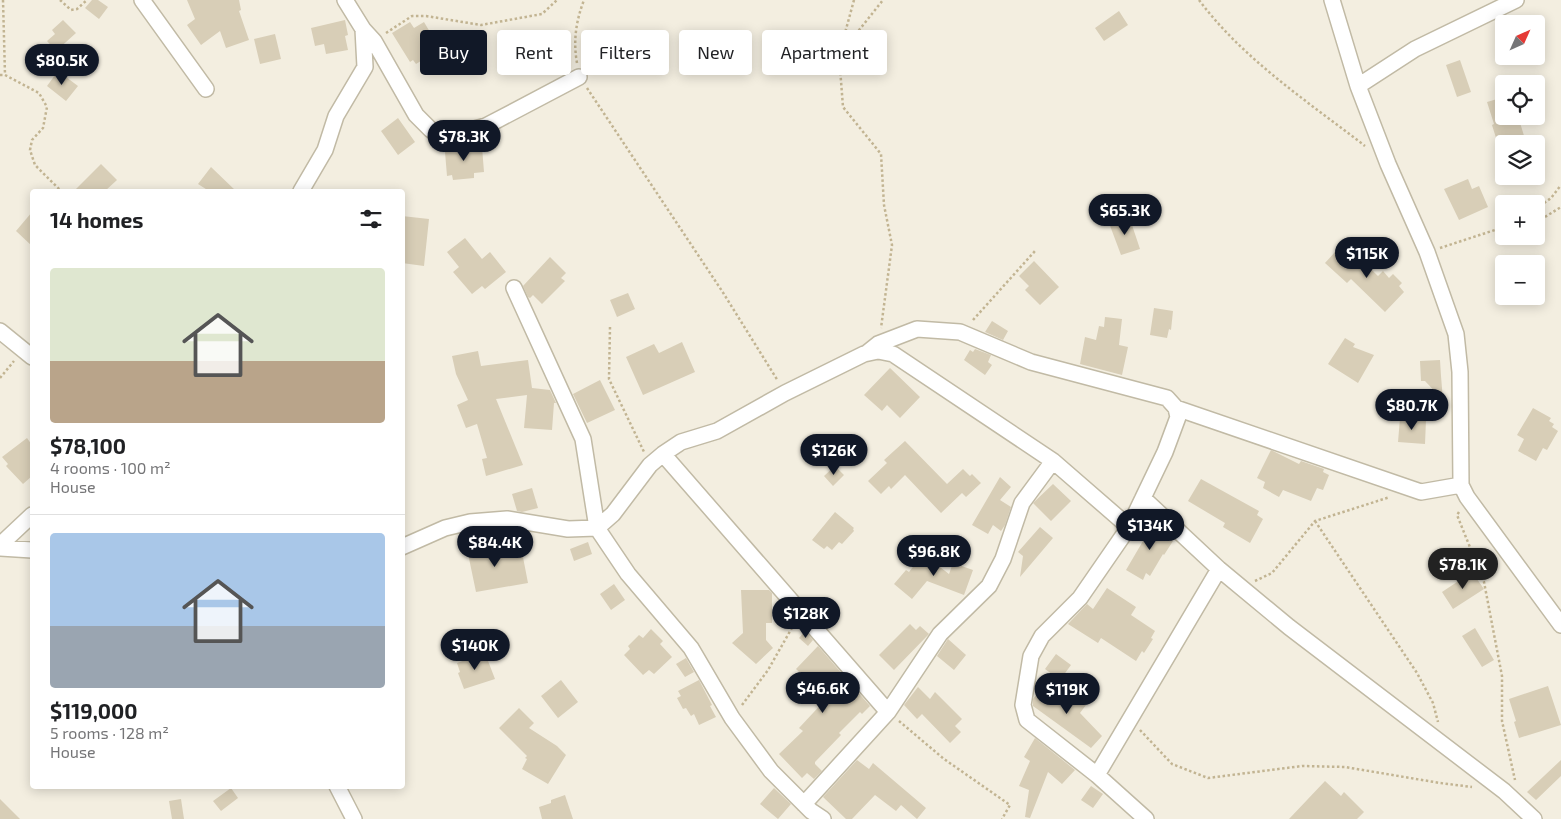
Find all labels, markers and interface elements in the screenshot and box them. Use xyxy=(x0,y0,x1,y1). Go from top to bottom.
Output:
north arrow xyxy=(1495,15,1545,65)
map controls xyxy=(1495,15,1545,305)
chip: Buy xyxy=(420,30,487,75)
chip: Rent xyxy=(497,30,571,75)
chip: Filters xyxy=(581,30,669,75)
chip: New xyxy=(679,30,752,75)
chip: Apartment xyxy=(762,30,887,75)
pin: $80.5K xyxy=(21,44,103,86)
text: $80.5K xyxy=(36,50,88,69)
button: locate xyxy=(1495,75,1545,125)
pin: $78.3K xyxy=(423,120,505,162)
text: $78.3K xyxy=(439,126,489,145)
button: layers xyxy=(1495,135,1545,185)
pin: $65.3K xyxy=(1084,194,1166,236)
button: + xyxy=(1495,195,1545,245)
text: $65.3K xyxy=(1100,200,1150,219)
icon: filters xyxy=(357,205,385,233)
text: 14 homes xyxy=(50,207,144,232)
pin: $115K xyxy=(1332,236,1402,279)
text: $115K xyxy=(1346,243,1388,262)
button: − xyxy=(1495,255,1545,305)
icon: home xyxy=(173,300,263,390)
pin: $80.7K xyxy=(1371,388,1453,431)
text: $80.7K xyxy=(1386,395,1438,414)
text: $78,100 xyxy=(50,433,126,458)
pin: $126K xyxy=(799,434,869,476)
text: $126K xyxy=(811,440,857,459)
text: 4 rooms · 100 m² xyxy=(50,458,171,477)
text: House xyxy=(50,477,96,496)
pin: $134K xyxy=(1115,508,1185,551)
text: $134K xyxy=(1127,515,1173,534)
pin: $84.4K xyxy=(454,526,536,568)
text: $84.4K xyxy=(468,532,522,551)
pin: $96.8K xyxy=(893,534,975,577)
text: $96.8K xyxy=(908,541,960,560)
pin: $78.1K xyxy=(1422,548,1504,590)
text: $78.1K xyxy=(1439,554,1487,573)
icon: home xyxy=(173,566,263,656)
pin: $128K xyxy=(771,596,841,639)
text: $128K xyxy=(783,603,829,622)
pin: $140K xyxy=(440,628,510,671)
text: $140K xyxy=(452,635,498,654)
pin: $46.6K xyxy=(782,672,864,714)
pin: $119K xyxy=(1032,672,1102,715)
text: $46.6K xyxy=(797,678,849,697)
text: $119K xyxy=(1046,679,1088,698)
text: $119,000 xyxy=(50,698,138,723)
text: 5 rooms · 128 m² xyxy=(50,723,169,742)
text: House xyxy=(50,742,96,761)

